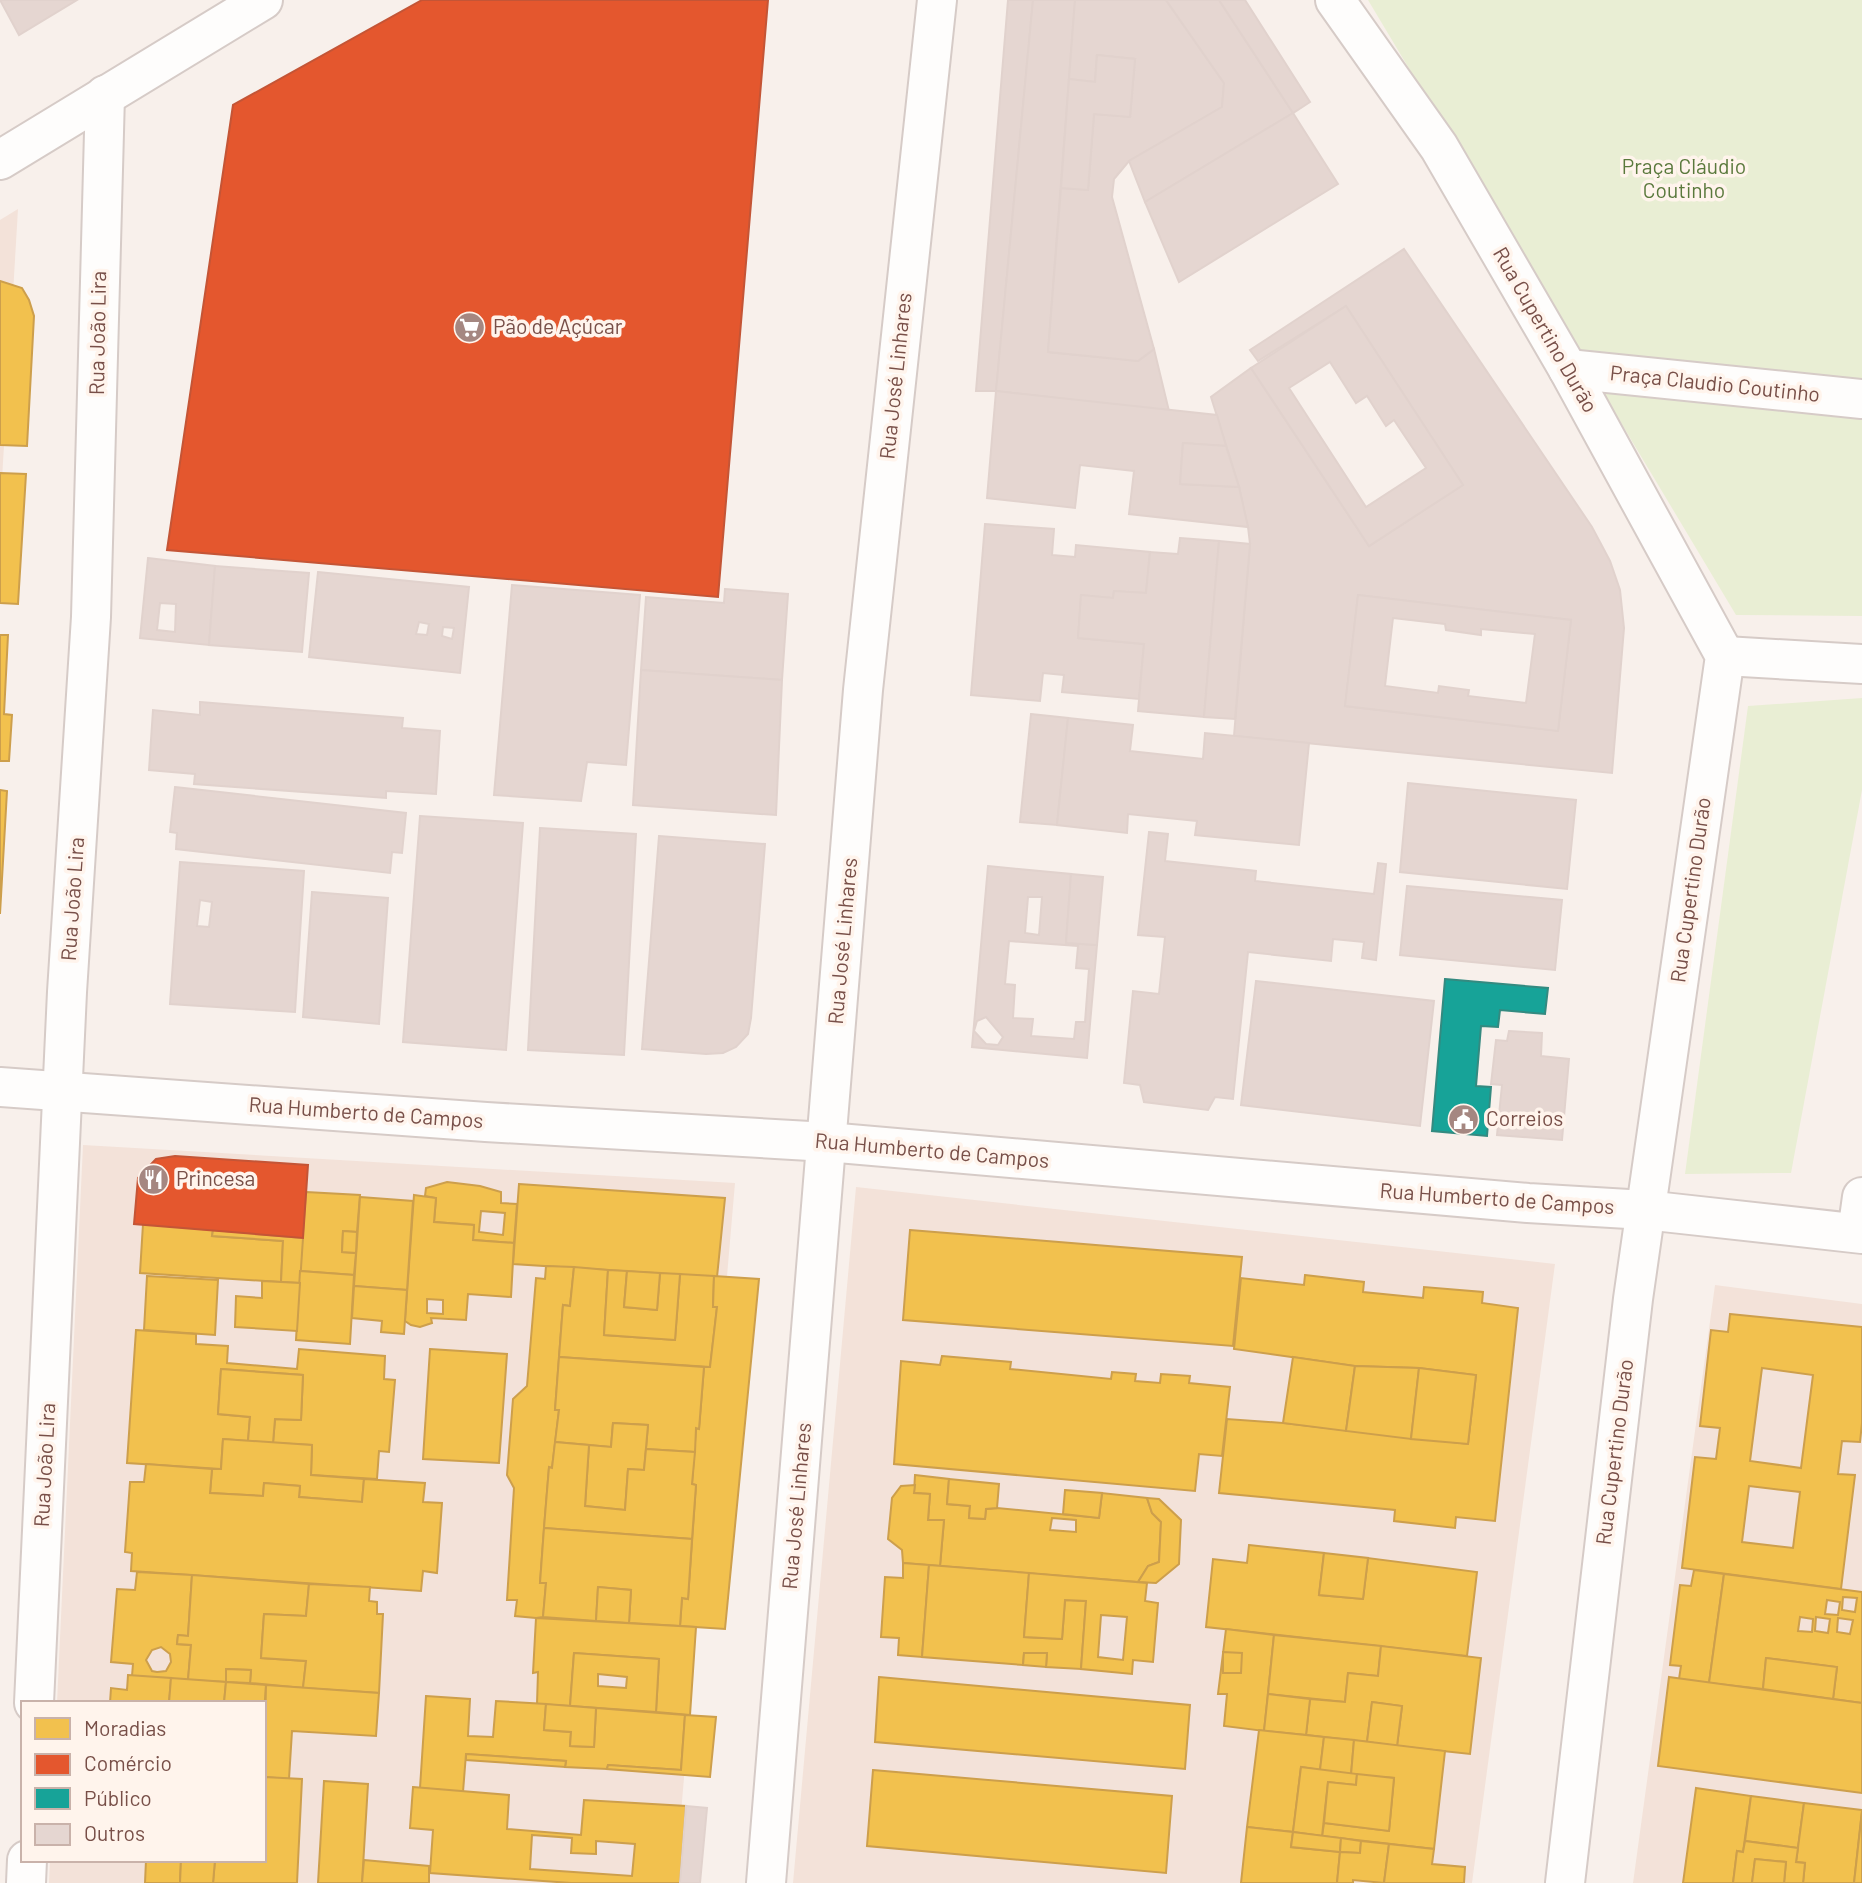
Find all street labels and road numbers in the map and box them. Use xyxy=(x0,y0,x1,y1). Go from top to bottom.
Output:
street label: Rua Cupertino Durão xyxy=(1489,242,1604,416)
street label: Rua João Lira xyxy=(83,271,110,395)
street label: Rua José Linhares xyxy=(873,291,916,460)
street label: Praça Claudio Coutinho xyxy=(1609,359,1821,406)
street label: Rua Cupertino Durão xyxy=(1664,795,1715,984)
street label: Rua João Lira xyxy=(55,836,88,962)
street label: Rua José Linhares xyxy=(822,856,861,1025)
street label: Rua Humberto de Campos xyxy=(248,1091,484,1132)
street label: Rua Humberto de Campos xyxy=(814,1127,1050,1172)
street label: Rua Humberto de Campos xyxy=(1379,1177,1615,1218)
street label: Rua Cupertino Durão xyxy=(1590,1357,1637,1546)
street label: Rua João Lira xyxy=(28,1402,59,1528)
street label: Rua José Linhares xyxy=(776,1421,815,1590)

